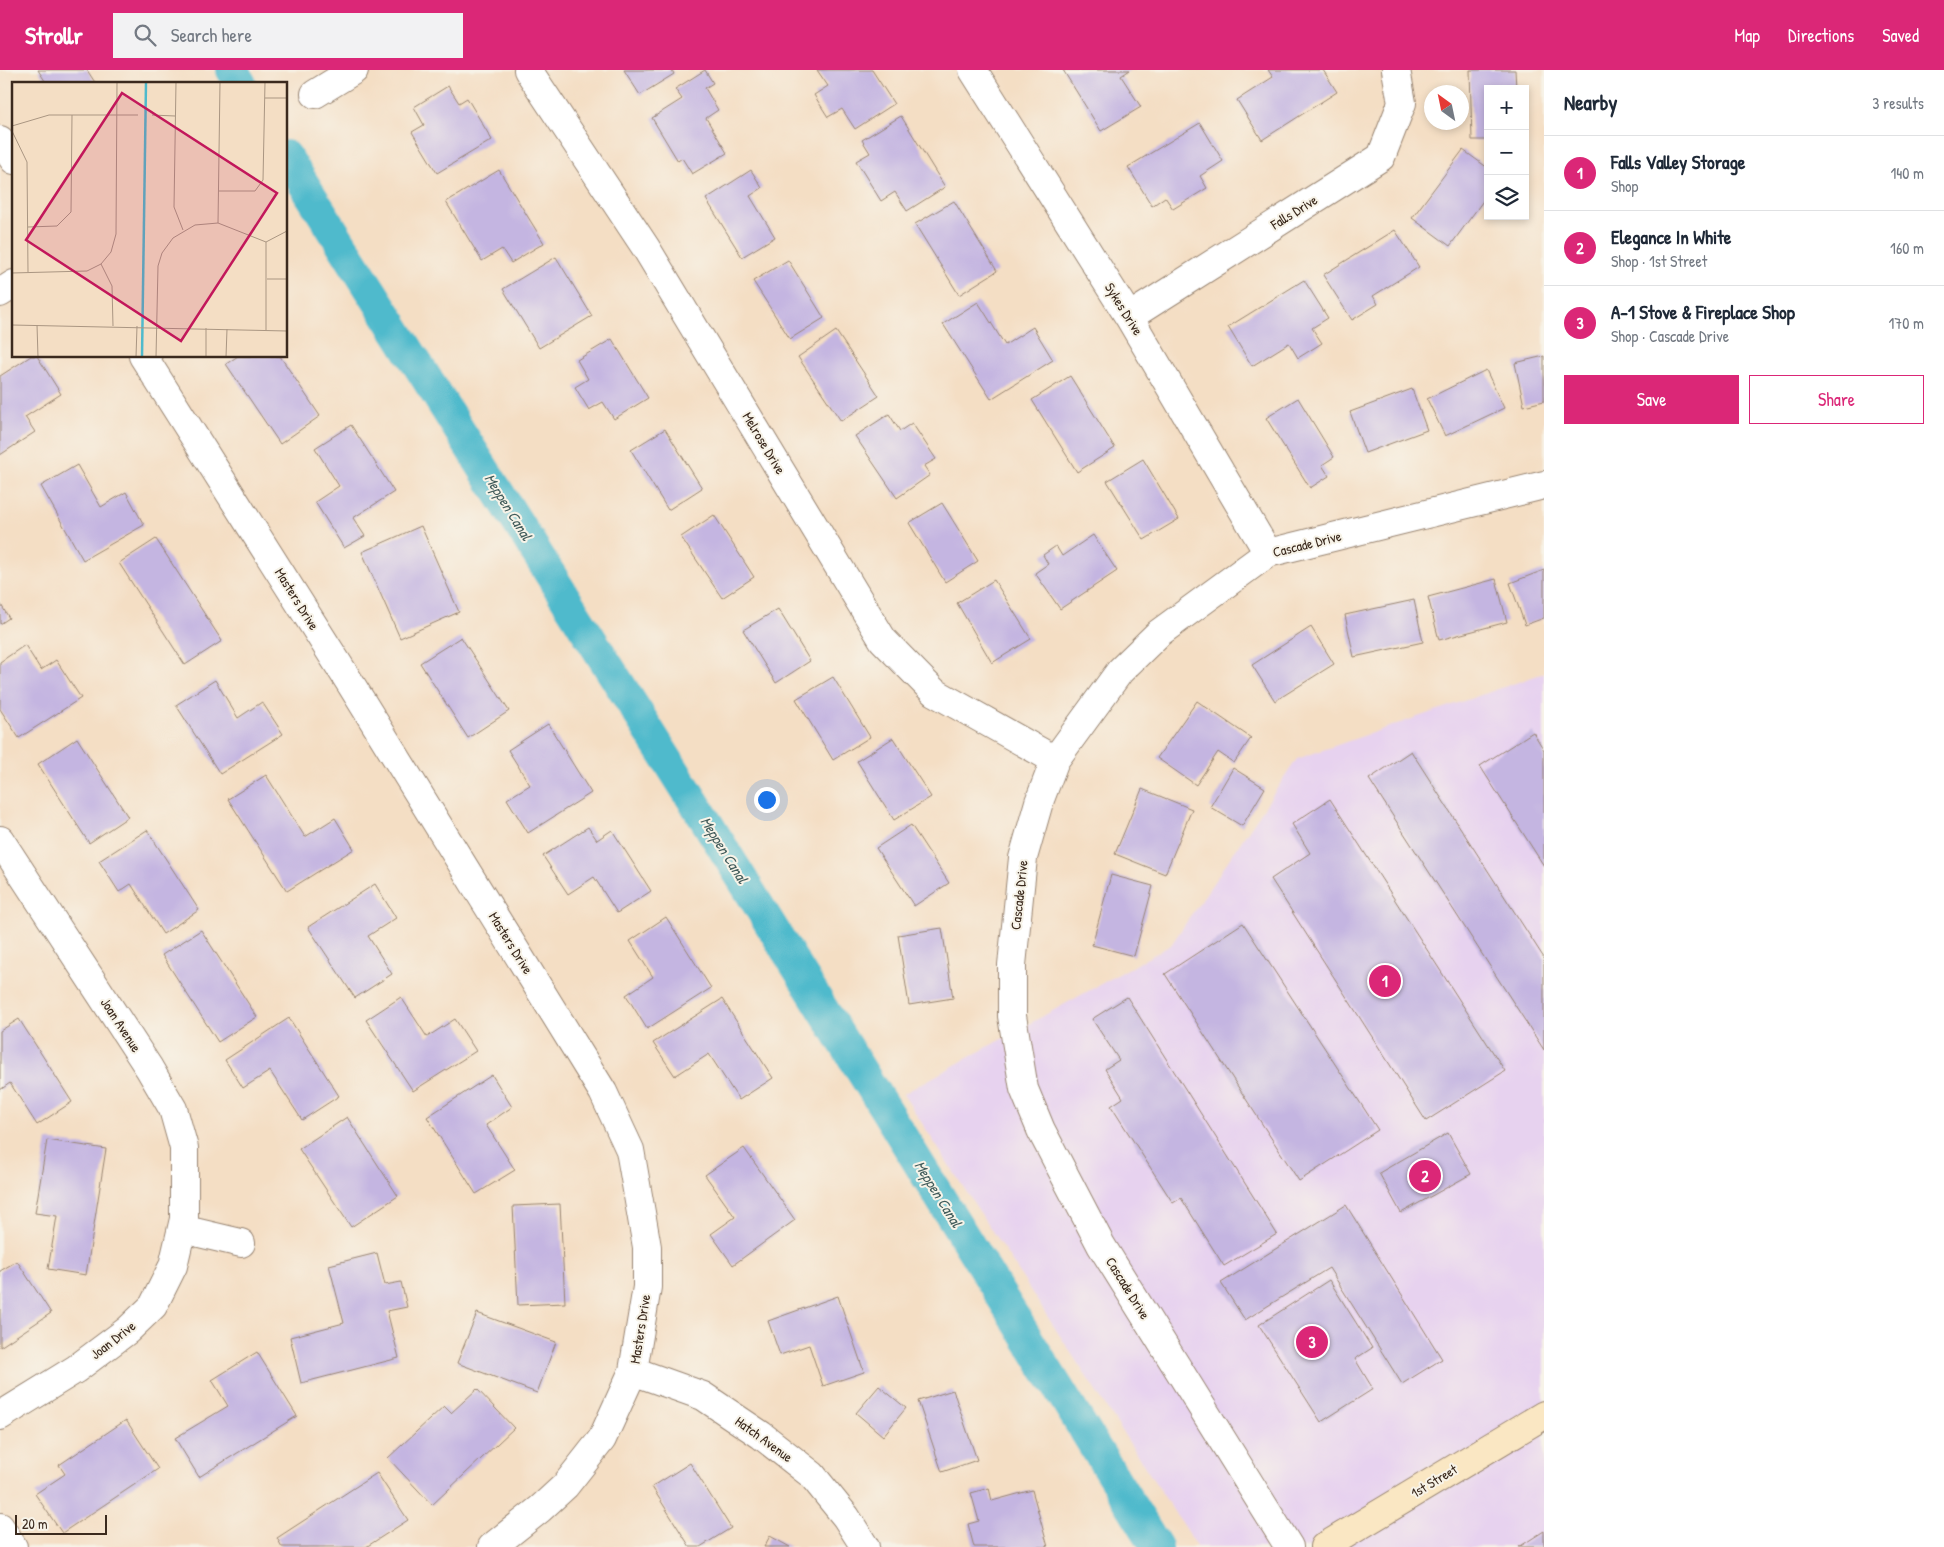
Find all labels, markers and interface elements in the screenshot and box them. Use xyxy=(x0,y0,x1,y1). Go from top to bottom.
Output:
search box xyxy=(113,13,463,58)
text: Strollr xyxy=(25,19,83,51)
icon: search xyxy=(131,21,159,49)
text: Search here xyxy=(171,22,252,48)
text: Map xyxy=(1735,23,1760,48)
text: Directions xyxy=(1788,23,1854,48)
text: Saved xyxy=(1882,23,1919,48)
inset map xyxy=(12,82,288,358)
north arrow xyxy=(1424,85,1469,130)
map controls xyxy=(1484,85,1529,220)
button: + xyxy=(1484,85,1529,130)
text: Nearby xyxy=(1564,88,1617,117)
text: 3 results xyxy=(1872,92,1924,114)
button: − xyxy=(1484,130,1529,175)
text: Falls Valley Storage xyxy=(1611,149,1745,175)
text: 1 xyxy=(1577,162,1583,184)
text: 140 m xyxy=(1890,162,1924,184)
button: layers xyxy=(1484,175,1529,220)
text: Shop xyxy=(1611,175,1638,197)
street label: Falls Drive xyxy=(1266,190,1321,234)
text: Elegance In White xyxy=(1611,224,1731,250)
text: 2 xyxy=(1576,237,1584,259)
text: 160 m xyxy=(1890,237,1924,259)
text: Shop · 1st Street xyxy=(1611,250,1707,272)
street label: Sykes Drive xyxy=(1100,279,1148,340)
text: A-1 Stove & Fireplace Shop xyxy=(1611,299,1795,325)
text: 3 xyxy=(1576,312,1584,334)
text: 170 m xyxy=(1889,312,1924,334)
text: Shop · Cascade Drive xyxy=(1611,325,1729,347)
button: Save xyxy=(1564,375,1739,424)
button: Share xyxy=(1749,375,1924,424)
street label: Melrose Drive xyxy=(738,408,791,478)
water label: Meppen Canal xyxy=(480,470,538,545)
street label: Cascade Drive xyxy=(1271,526,1344,561)
street label: Masters Drive xyxy=(271,564,324,634)
your location xyxy=(754,787,780,813)
water label: Meppen Canal xyxy=(696,813,754,888)
street label: Cascade Drive xyxy=(1005,859,1032,931)
street label: Masters Drive xyxy=(485,908,538,978)
pin: 1 xyxy=(1369,962,1401,1000)
street label: Joan Avenue xyxy=(97,994,146,1056)
water label: Meppen Canal xyxy=(910,1157,968,1232)
pin: 2 xyxy=(1409,1157,1441,1195)
street label: Cascade Drive xyxy=(1102,1253,1155,1323)
street label: Masters Drive xyxy=(625,1292,654,1365)
street label: Joan Drive xyxy=(86,1316,139,1363)
pin: 3 xyxy=(1296,1323,1328,1361)
street label: Hatch Avenue xyxy=(732,1411,797,1466)
street label: 1st Street xyxy=(1407,1459,1461,1502)
scale bar xyxy=(15,1512,108,1535)
text: 20 m xyxy=(22,1514,48,1533)

